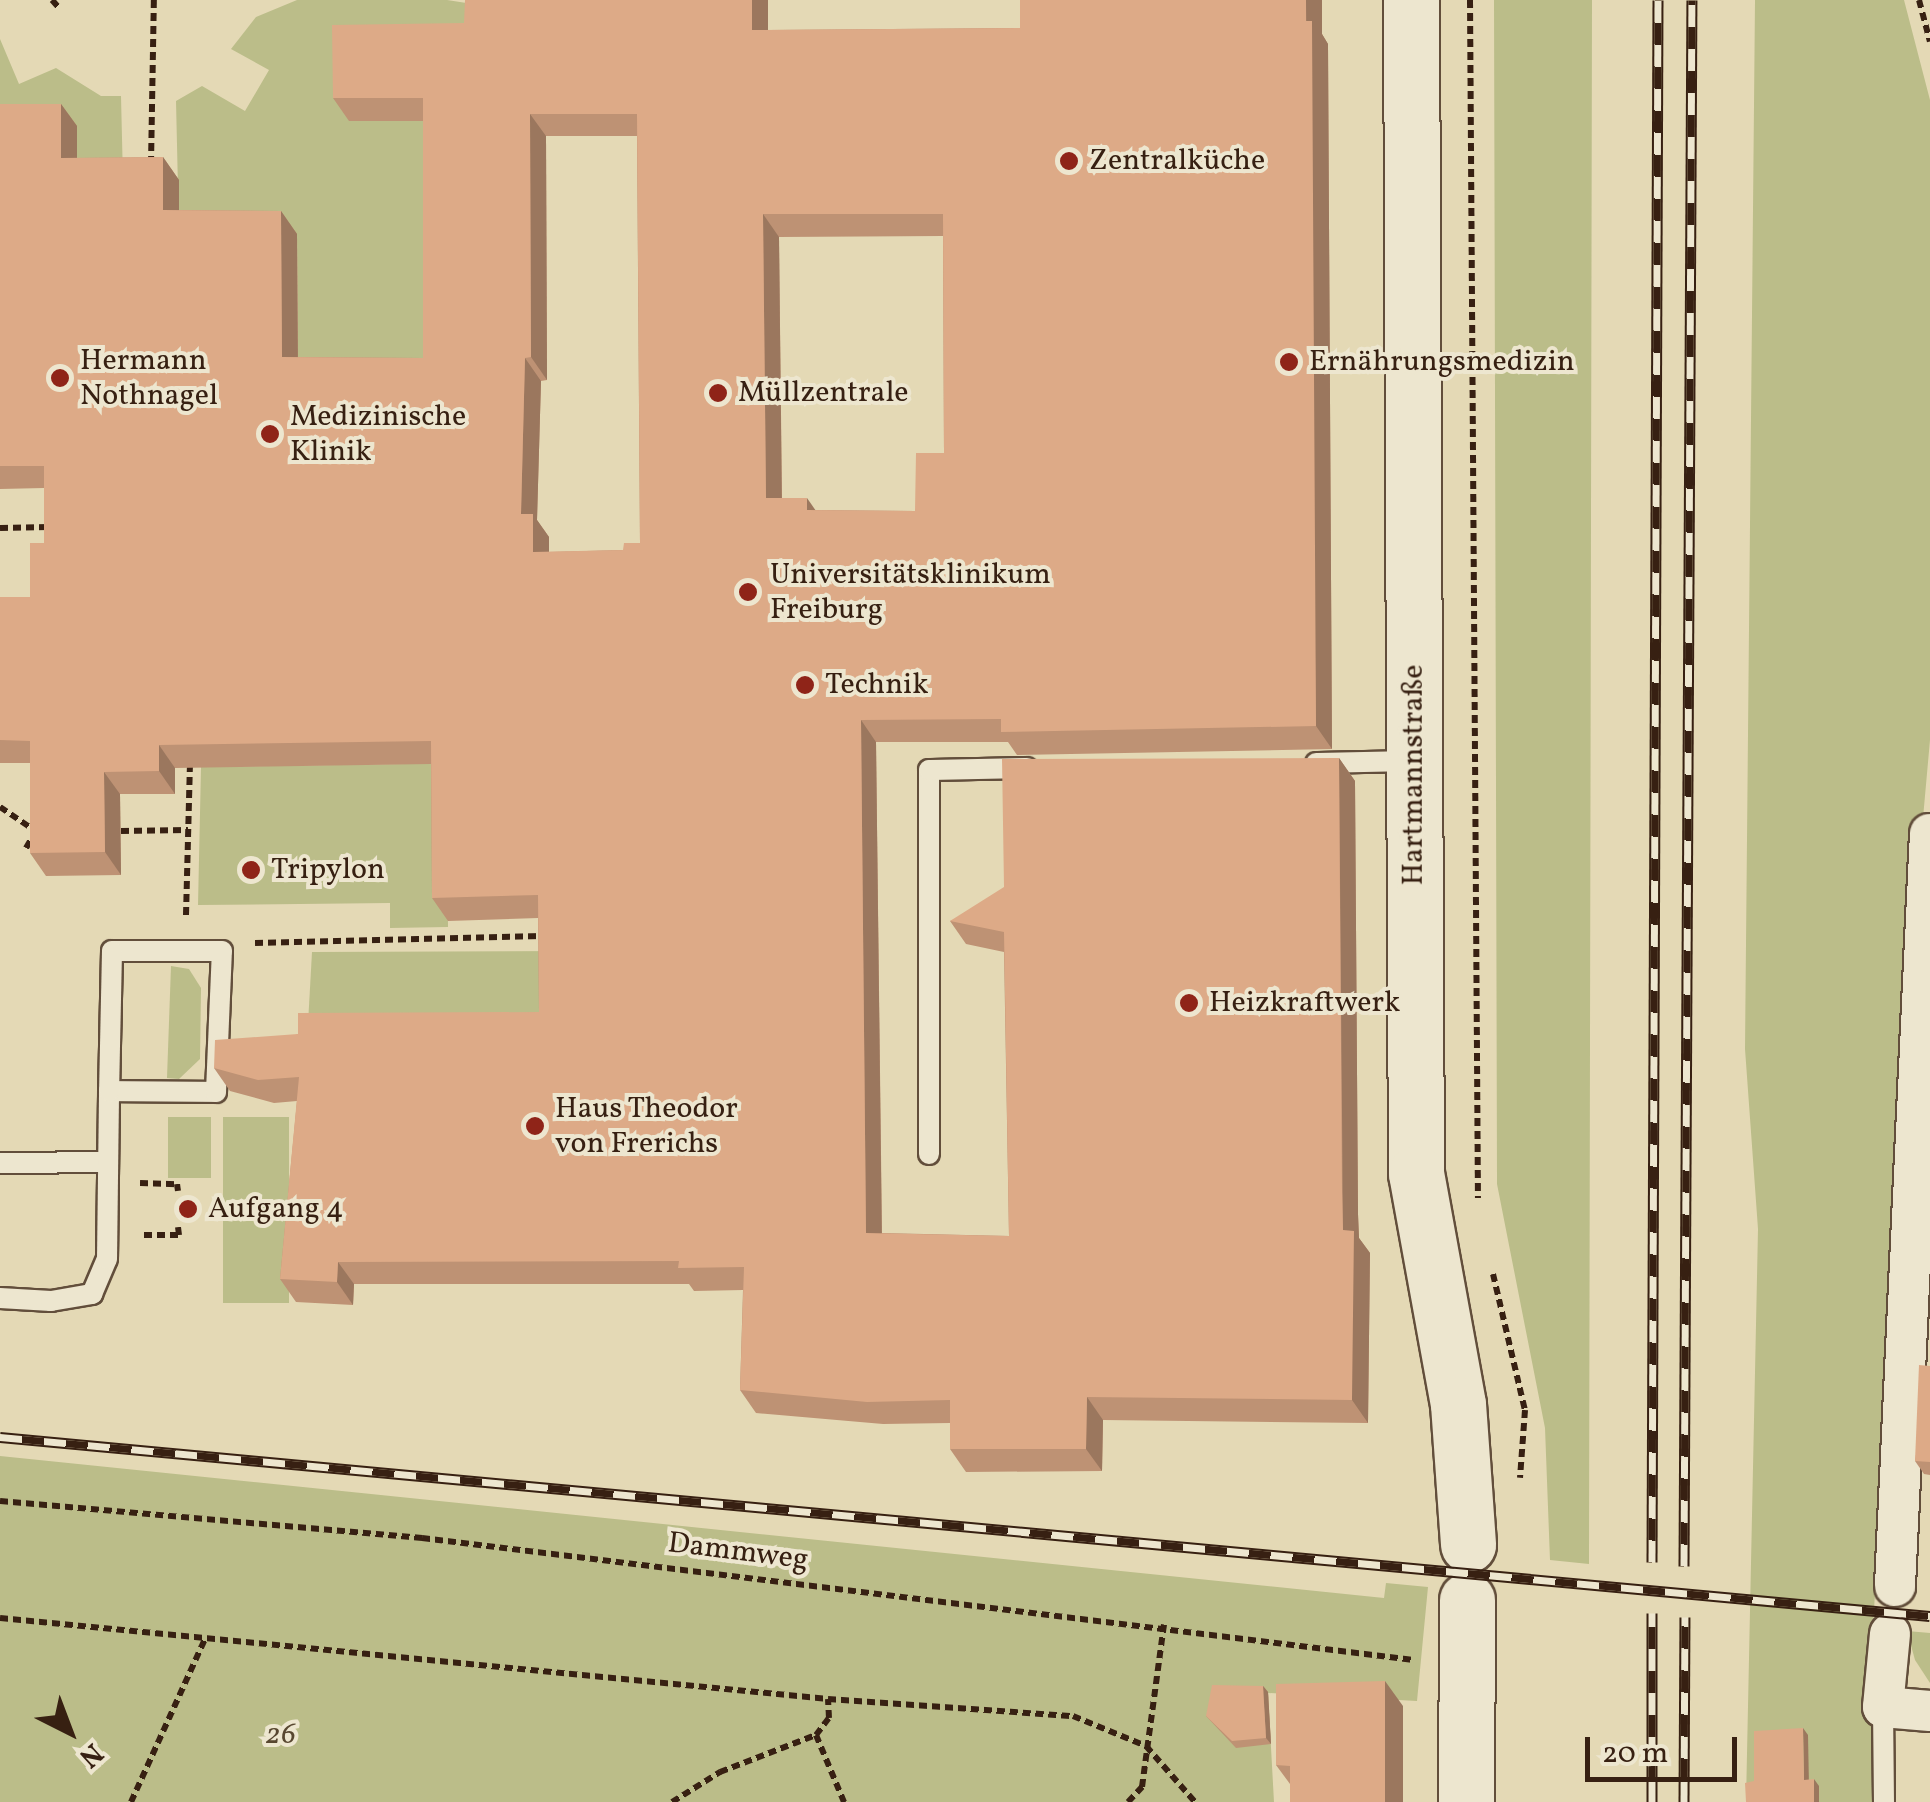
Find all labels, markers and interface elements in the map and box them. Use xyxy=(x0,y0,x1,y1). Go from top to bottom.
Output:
place label: Zentralküche xyxy=(1089,143,1265,179)
marker: Zentralküche xyxy=(1058,150,1080,172)
place label: Hermann Nothnagel xyxy=(80,343,218,414)
place label: Ernährungsmedizin xyxy=(1309,344,1575,380)
marker: Ernährungsmedizin xyxy=(1278,351,1300,373)
marker: Hermann Nothnagel xyxy=(49,367,71,389)
place label: Müllzentrale xyxy=(738,375,909,411)
marker: Müllzentrale xyxy=(707,382,729,404)
place label: Medizinische Klinik xyxy=(290,399,466,470)
marker: Medizinische Klinik xyxy=(259,423,281,445)
place label: Universitätsklinikum Freiburg xyxy=(770,557,1051,628)
marker: Universitätsklinikum Freiburg xyxy=(735,579,761,605)
street label: Hartmannstraße xyxy=(1396,665,1432,885)
place label: Technik xyxy=(825,667,928,703)
marker: Technik xyxy=(794,674,816,696)
place label: Tripylon xyxy=(271,852,385,888)
marker: Tripylon xyxy=(240,859,262,881)
place label: Heizkraftwerk xyxy=(1209,985,1400,1021)
marker: Heizkraftwerk xyxy=(1178,992,1200,1014)
place label: Haus Theodor von Frerichs xyxy=(555,1091,739,1162)
marker: Haus Theodor von Frerichs xyxy=(524,1115,546,1137)
place label: Aufgang 4 xyxy=(208,1191,344,1227)
marker: Aufgang 4 xyxy=(177,1198,199,1220)
street label: Dammweg xyxy=(666,1526,810,1578)
north arrow xyxy=(20,1682,120,1782)
park label: 26 xyxy=(266,1717,296,1753)
scale bar xyxy=(1590,1717,1742,1779)
text: N xyxy=(70,1733,111,1776)
text: 20 m xyxy=(1602,1733,1668,1775)

